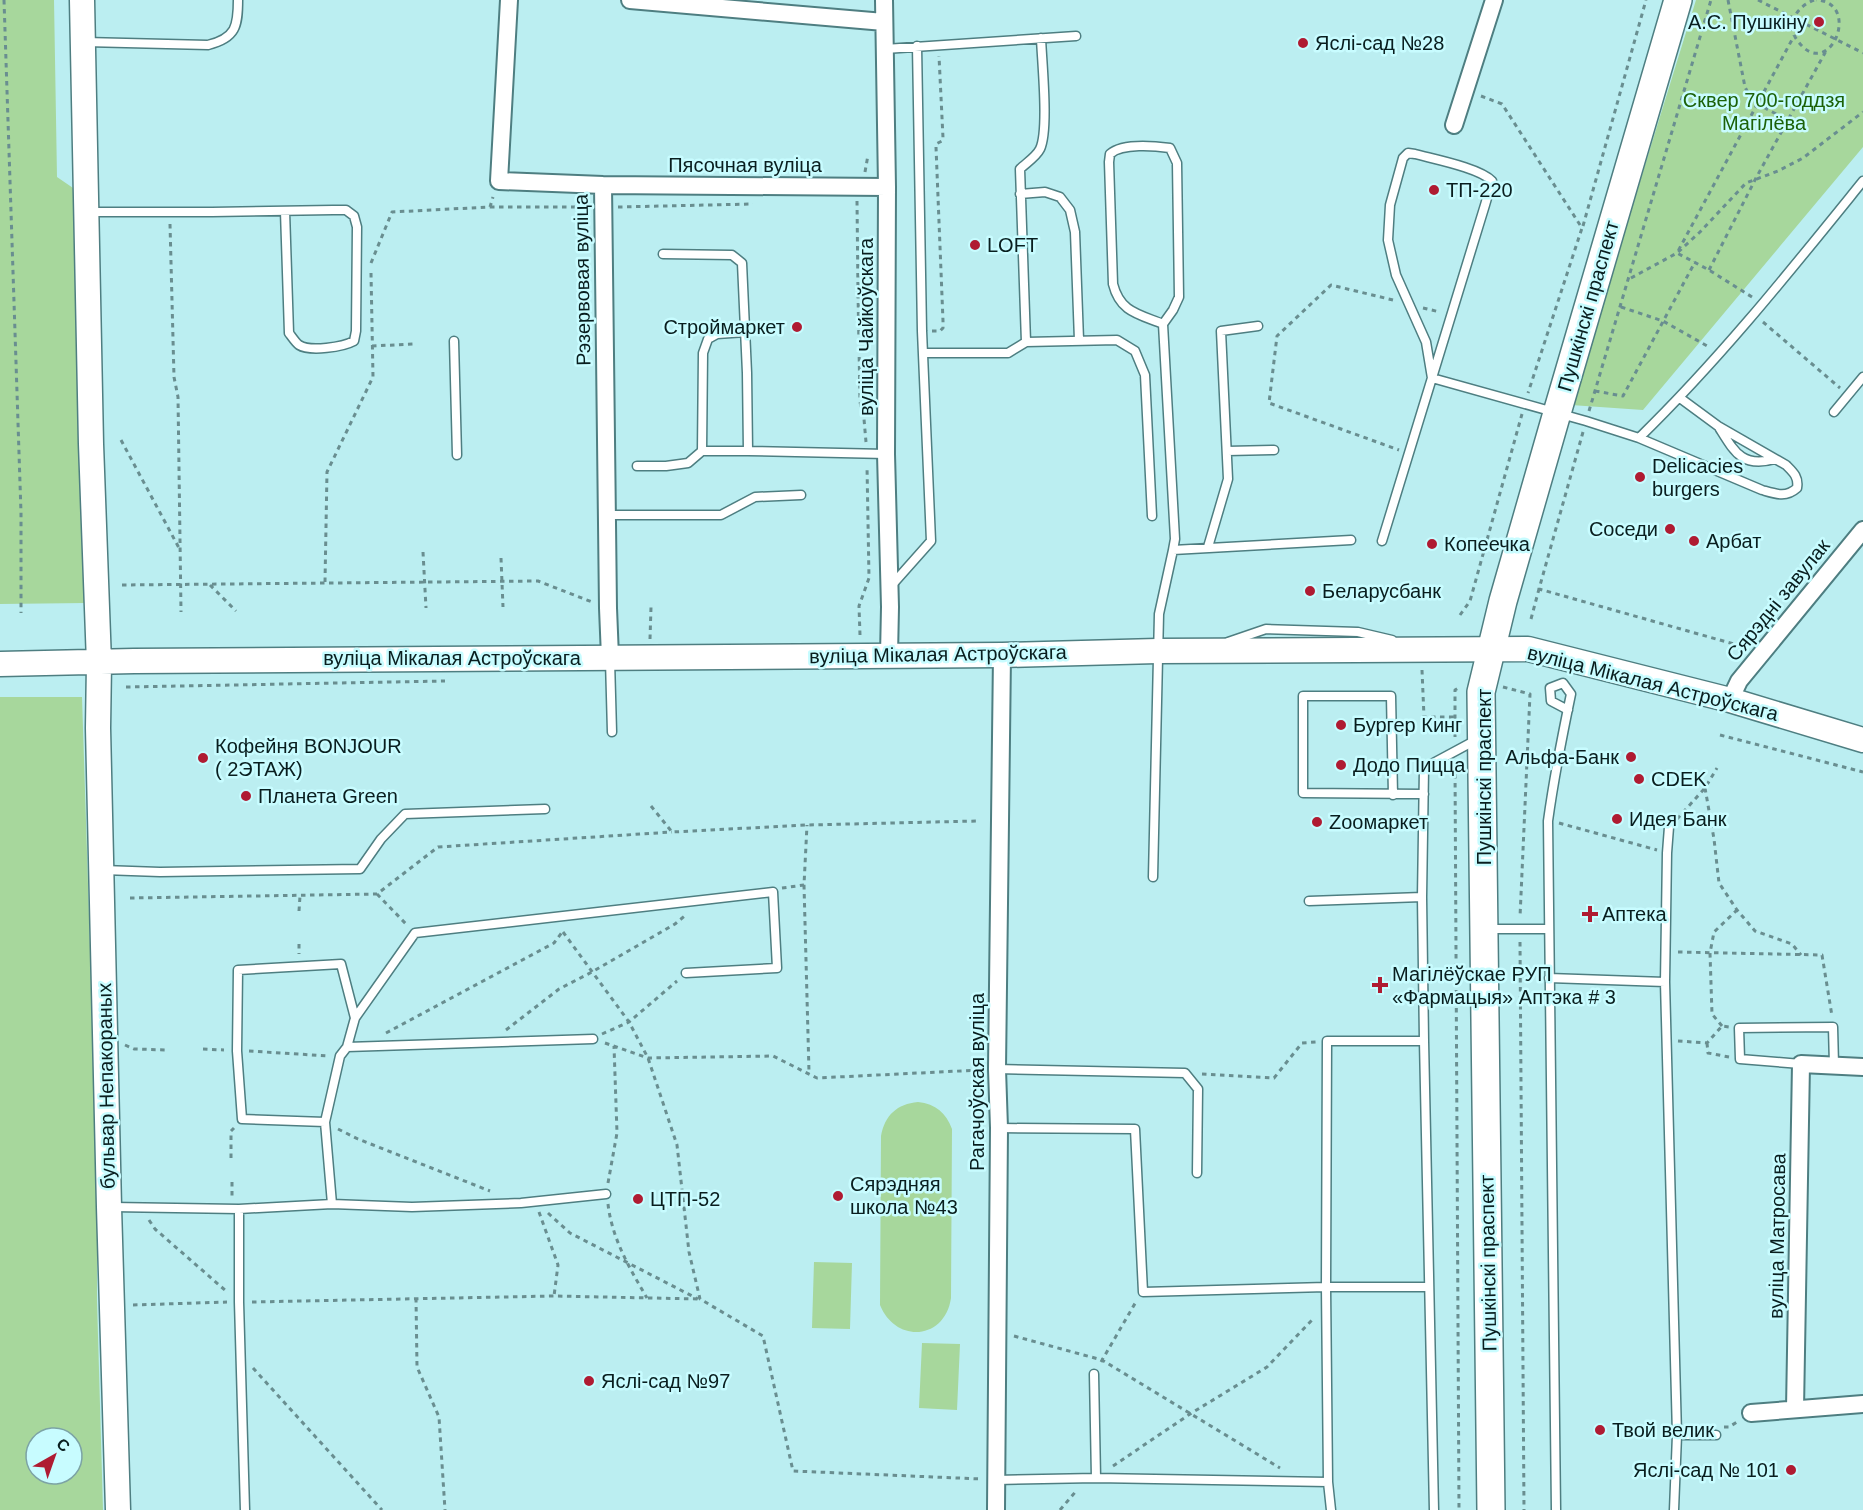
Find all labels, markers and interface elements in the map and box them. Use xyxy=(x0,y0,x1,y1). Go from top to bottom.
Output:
place label: А.С. Пушкіну xyxy=(1688,11,1807,33)
marker: А.С. Пушкіну xyxy=(1812,15,1826,29)
place label: Яслі-сад №28 xyxy=(1315,32,1444,54)
marker: Яслі-сад №28 xyxy=(1296,36,1310,50)
park label: Сквер 700-годдзя Магілёва xyxy=(1683,89,1845,134)
street label: Пясочная вуліца xyxy=(668,154,823,176)
place label: ТП-220 xyxy=(1446,179,1513,201)
marker: ТП-220 xyxy=(1427,183,1441,197)
street label: Рэзервовая вуліца xyxy=(569,193,594,366)
street label: Пушкінскі праспект xyxy=(1553,218,1623,394)
place label: LOFT xyxy=(987,234,1038,256)
street label: вуліца Чайкоўскага xyxy=(855,237,877,416)
marker: LOFT xyxy=(968,238,982,252)
place label: Строймаркет xyxy=(663,316,785,338)
marker: Строймаркет xyxy=(790,320,804,334)
place label: Delicacies burgers xyxy=(1652,455,1743,500)
marker: Delicacies burgers xyxy=(1633,470,1647,484)
place label: Соседи xyxy=(1589,518,1658,540)
marker: Соседи xyxy=(1663,522,1677,536)
place label: Арбат xyxy=(1706,530,1761,552)
place label: Копеечка xyxy=(1444,533,1531,555)
marker: Арбат xyxy=(1687,534,1701,548)
street label: Сярэдні завулак xyxy=(1722,534,1834,665)
marker: Копеечка xyxy=(1425,537,1439,551)
place label: Беларусбанк xyxy=(1322,580,1441,602)
marker: Беларусбанк xyxy=(1303,584,1317,598)
street label: вуліца Мікалая Астроўскага xyxy=(809,641,1068,667)
street label: вуліца Мікалая Астроўскага xyxy=(1525,641,1781,725)
street label: вуліца Мікалая Астроўскага xyxy=(323,647,582,669)
street label: Пушкінскі праспект xyxy=(1473,689,1495,865)
place label: Бургер Кинг xyxy=(1353,714,1462,736)
marker: Бургер Кинг xyxy=(1334,718,1348,732)
place label: Кофейня BONJOUR ( 2ЭТАЖ) xyxy=(215,735,402,780)
place label: Альфа-Банк xyxy=(1505,746,1619,768)
marker: Альфа-Банк xyxy=(1624,750,1638,764)
marker: Кофейня BONJOUR ( 2ЭТАЖ) xyxy=(196,751,210,765)
place label: Додо Пицца xyxy=(1353,754,1466,776)
marker: Додо Пицца xyxy=(1334,758,1348,772)
place label: CDEK xyxy=(1651,768,1707,790)
marker: CDEK xyxy=(1632,772,1646,786)
place label: Планета Green xyxy=(258,785,398,807)
marker: Планета Green xyxy=(239,789,253,803)
place label: Идея Банк xyxy=(1629,808,1727,830)
place label: Zooмаркет xyxy=(1329,811,1428,833)
marker: Идея Банк xyxy=(1610,812,1624,826)
marker: Zooмаркет xyxy=(1310,815,1324,829)
place label: Аптека xyxy=(1602,903,1667,925)
marker: Аптека xyxy=(1583,907,1597,921)
place label: Магілёўскае РУП «Фармацыя» Аптэка # 3 xyxy=(1392,963,1616,1008)
marker: Магілёўскае РУП «Фармацыя» Аптэка # 3 xyxy=(1373,978,1387,992)
street label: бульвар Непакораных xyxy=(93,983,119,1189)
street label: Рагачоўская вуліца xyxy=(966,992,988,1171)
street label: вуліца Матросава xyxy=(1765,1152,1789,1319)
place label: Сярэдняя школа №43 xyxy=(850,1173,958,1218)
street label: Пушкінскі праспект xyxy=(1475,1175,1501,1351)
place label: ЦТП-52 xyxy=(650,1188,720,1210)
marker: Сярэдняя школа №43 xyxy=(831,1189,845,1203)
marker: ЦТП-52 xyxy=(631,1192,645,1206)
place label: Яслі-сад №97 xyxy=(601,1370,730,1392)
marker: Яслі-сад №97 xyxy=(582,1374,596,1388)
place label: Твой велик xyxy=(1612,1419,1714,1441)
marker: Твой велик xyxy=(1593,1423,1607,1437)
north arrow xyxy=(24,1426,84,1486)
text: С xyxy=(53,1435,74,1455)
place label: Яслі-сад № 101 xyxy=(1633,1459,1779,1481)
marker: Яслі-сад № 101 xyxy=(1784,1463,1798,1477)

